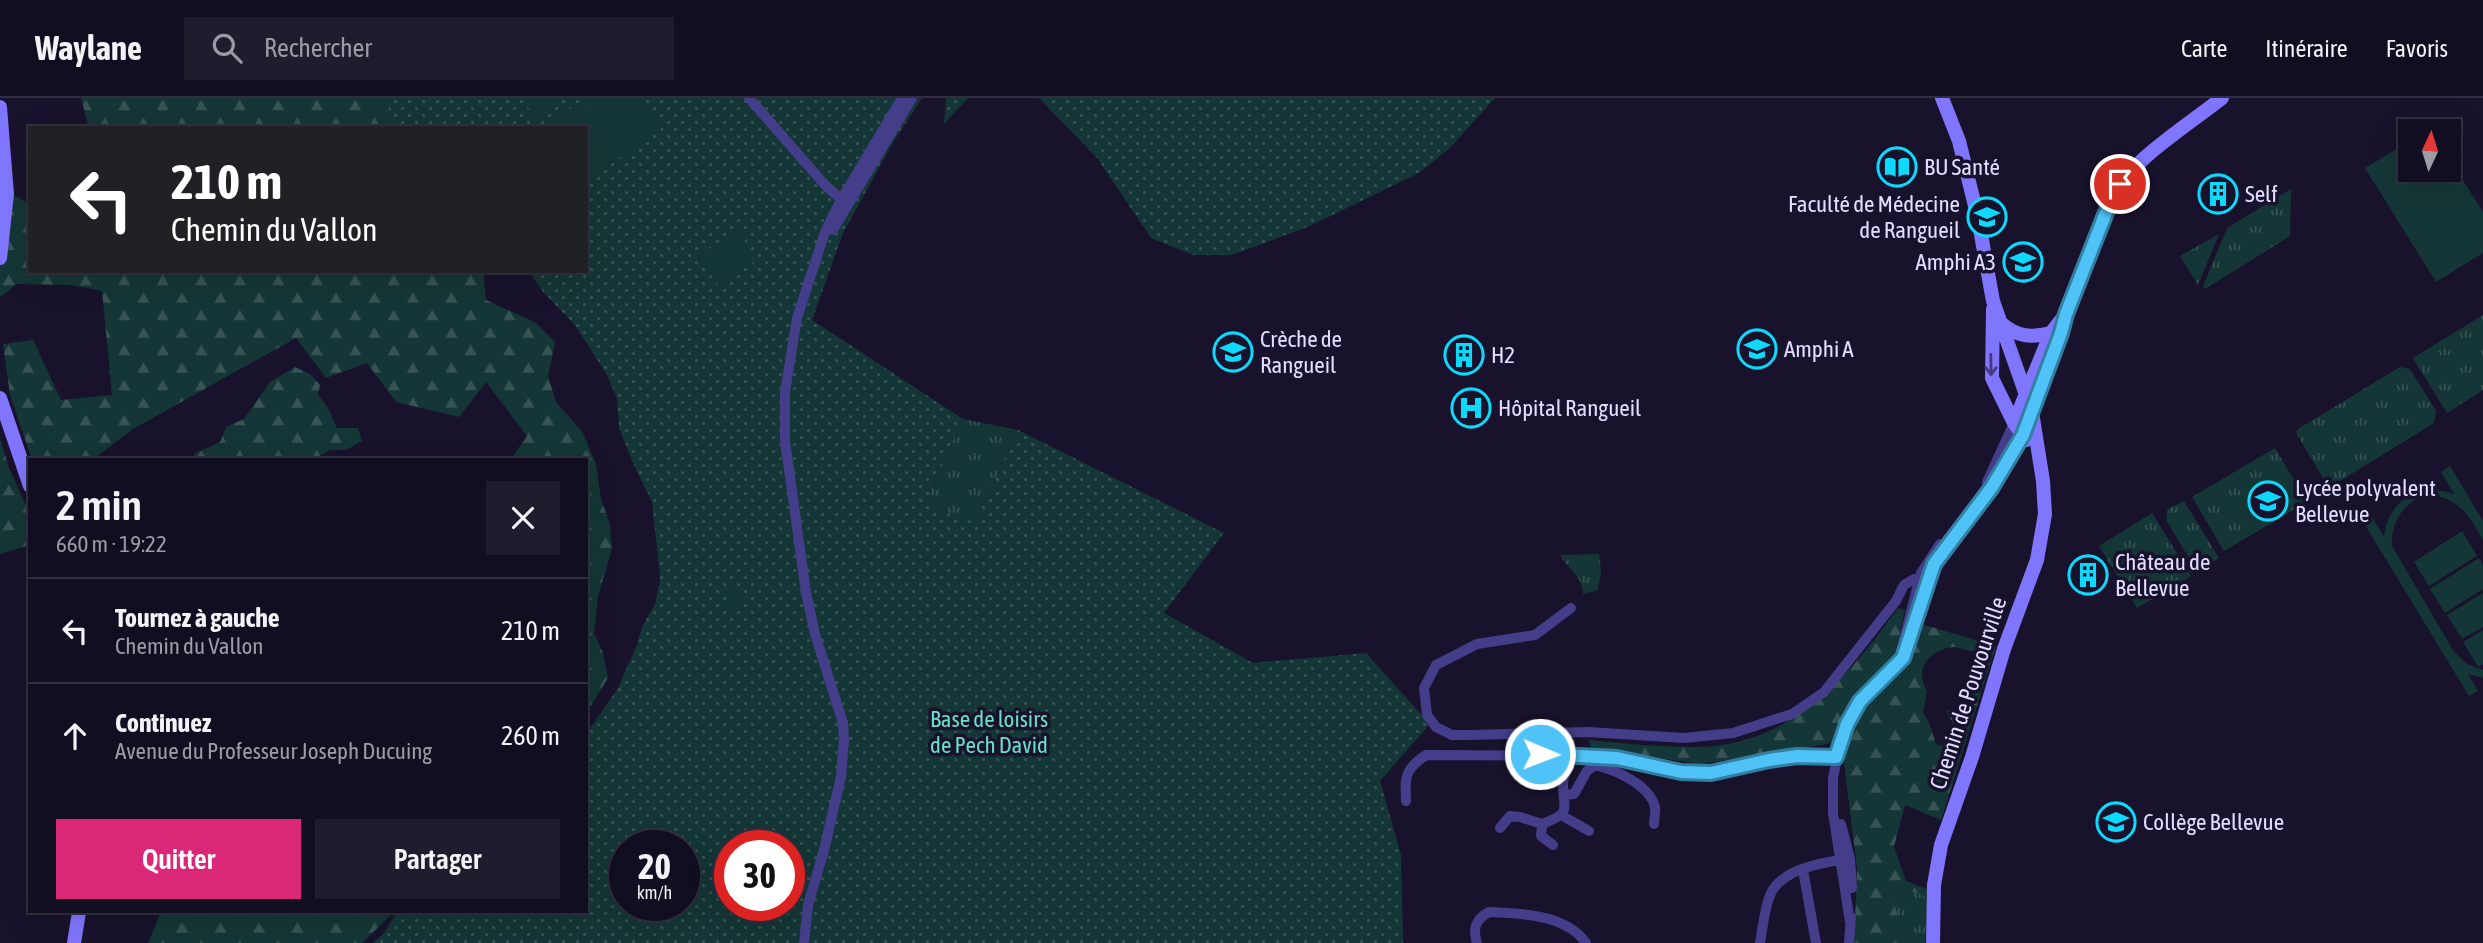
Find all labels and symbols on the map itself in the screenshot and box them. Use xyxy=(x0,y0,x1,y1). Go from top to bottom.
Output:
north arrow xyxy=(2398,119,2460,182)
library icon: BU Santé xyxy=(1876,146,1918,188)
place label: BU Santé xyxy=(1924,154,2000,180)
pin xyxy=(2090,154,2150,214)
building icon: Self xyxy=(2197,173,2239,215)
place label: Self xyxy=(2245,181,2278,207)
place label: Faculté de Médecine de Rangueil xyxy=(1788,191,1960,243)
school or university icon: Faculté de Médecine de Rangueil xyxy=(1966,196,2008,238)
school or university icon: Amphi A3 xyxy=(2002,241,2044,283)
place label: Amphi A3 xyxy=(1916,249,1996,275)
place label: Crèche de Rangueil xyxy=(1260,326,1342,378)
school or university icon: Amphi A xyxy=(1736,328,1778,370)
school or university icon: Crèche de Rangueil xyxy=(1212,331,1254,373)
building icon: H2 xyxy=(1443,334,1485,376)
place label: Amphi A xyxy=(1784,336,1854,362)
place label: H2 xyxy=(1491,342,1515,368)
one-way arrow xyxy=(1984,353,1998,376)
hospital icon: Hôpital Rangueil xyxy=(1450,387,1492,429)
place label: Hôpital Rangueil xyxy=(1498,395,1641,421)
place label: Lycée polyvalent Bellevue xyxy=(2295,475,2436,527)
school or university icon: Lycée polyvalent Bellevue xyxy=(2247,480,2289,522)
place label: Château de Bellevue xyxy=(2115,549,2210,601)
building icon: Château de Bellevue xyxy=(2067,554,2109,596)
street label: Chemin de Pouvourville xyxy=(1925,594,2011,792)
park label: Base de loisirs de Pech David xyxy=(930,706,1048,758)
position arrow xyxy=(1503,717,1577,791)
school or university icon: Collège Bellevue xyxy=(2095,801,2137,843)
place label: Collège Bellevue xyxy=(2143,809,2284,835)
speed limit sign: 30 xyxy=(714,830,805,921)

